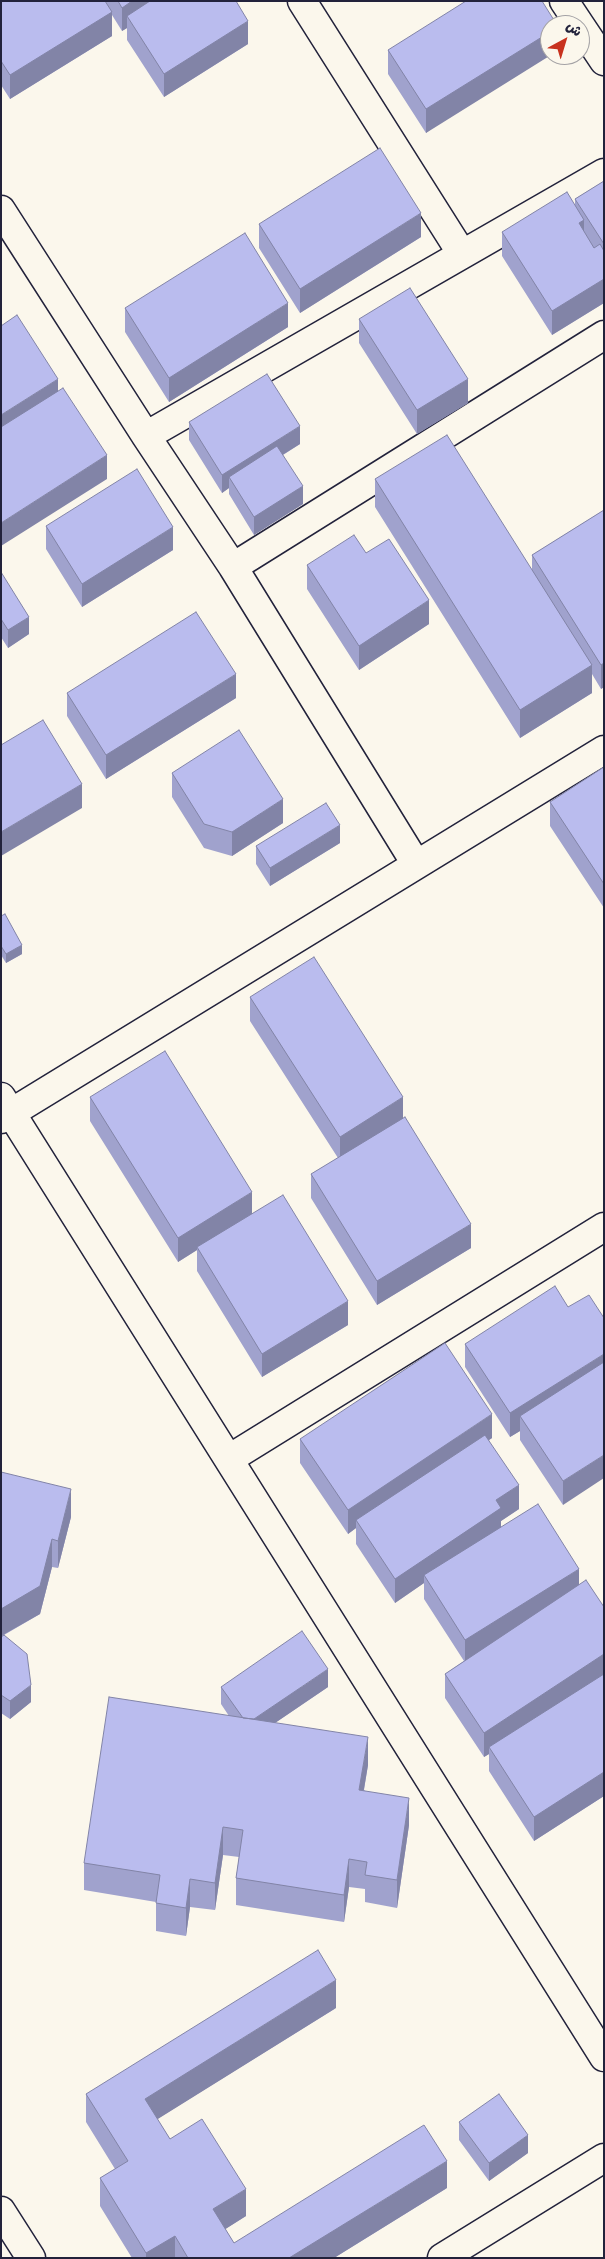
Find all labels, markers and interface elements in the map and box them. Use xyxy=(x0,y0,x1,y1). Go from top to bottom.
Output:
north arrow xyxy=(540,15,590,65)
text: ش xyxy=(563,17,585,40)

